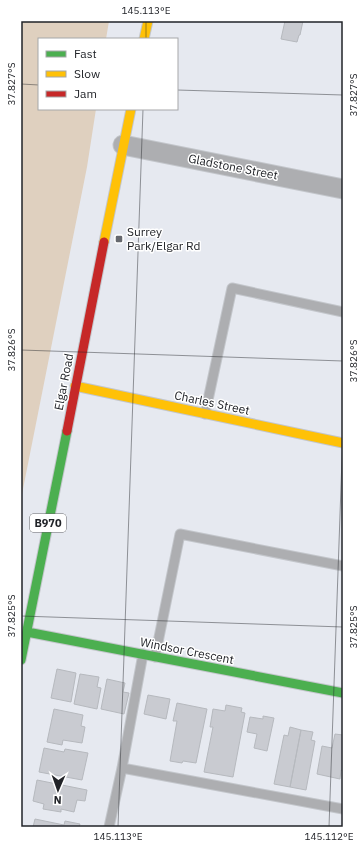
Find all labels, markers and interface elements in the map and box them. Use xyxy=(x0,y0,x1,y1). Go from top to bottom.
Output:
text: 145.113°E xyxy=(121,4,171,17)
legend xyxy=(38,38,178,110)
text: Fast xyxy=(74,46,97,61)
text: 37.827°S xyxy=(5,62,18,106)
text: Slow xyxy=(74,66,100,81)
text: 37.827°S xyxy=(347,73,360,117)
text: Jam xyxy=(74,86,97,101)
street label: Gladstone Street xyxy=(187,150,279,183)
place label: Surrey Park/Elgar Rd xyxy=(127,224,201,253)
marker: Surrey Park/Elgar Rd xyxy=(114,234,124,244)
text: 37.826°S xyxy=(5,328,18,372)
text: 37.826°S xyxy=(347,339,360,383)
street label: Elgar Road xyxy=(51,352,76,412)
street label: Charles Street xyxy=(173,387,251,418)
road number: B970 xyxy=(30,514,66,532)
text: 37.825°S xyxy=(5,594,18,638)
text: 37.825°S xyxy=(347,605,360,649)
street label: Windsor Crescent xyxy=(139,634,235,667)
north arrow xyxy=(38,770,78,810)
text: N xyxy=(53,793,62,807)
text: 145.113°E xyxy=(93,830,143,843)
text: 145.112°E xyxy=(304,830,354,843)

